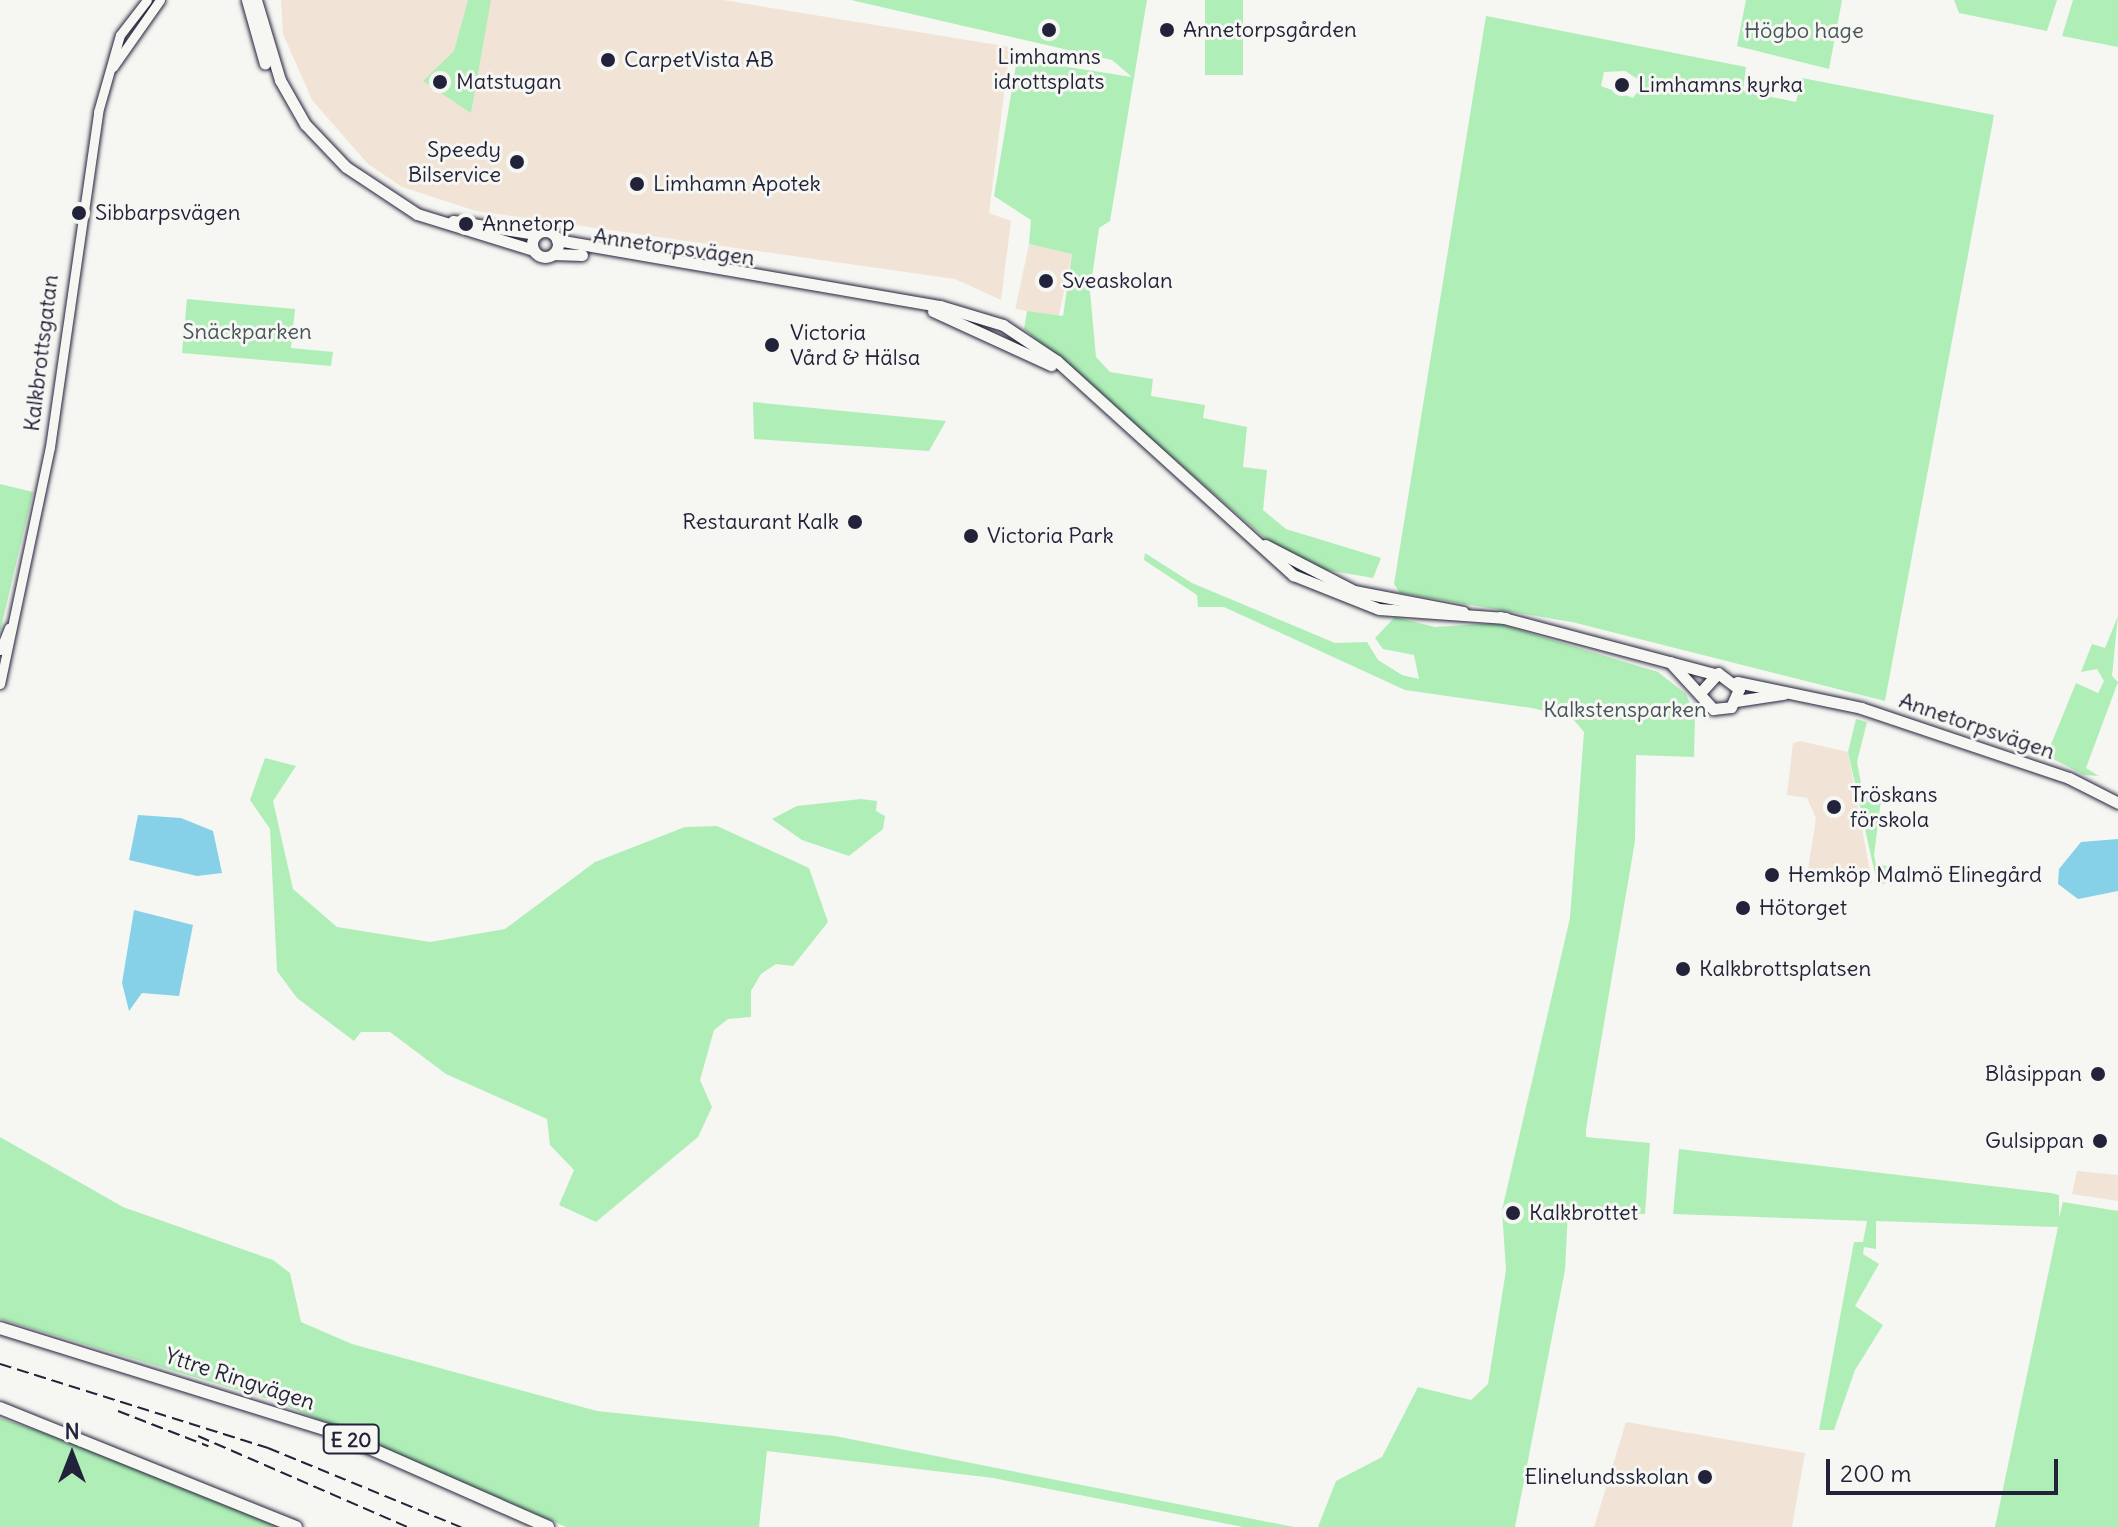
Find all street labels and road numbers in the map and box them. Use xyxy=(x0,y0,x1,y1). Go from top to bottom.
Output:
street label: Annetorpsvägen xyxy=(592,223,756,271)
street label: Kalkbrottsgatan xyxy=(18,273,64,433)
street label: Annetorpsvägen xyxy=(1896,687,2058,765)
street label: Yttre Ringvägen xyxy=(162,1342,318,1416)
road number: E 20 xyxy=(321,1423,381,1455)

